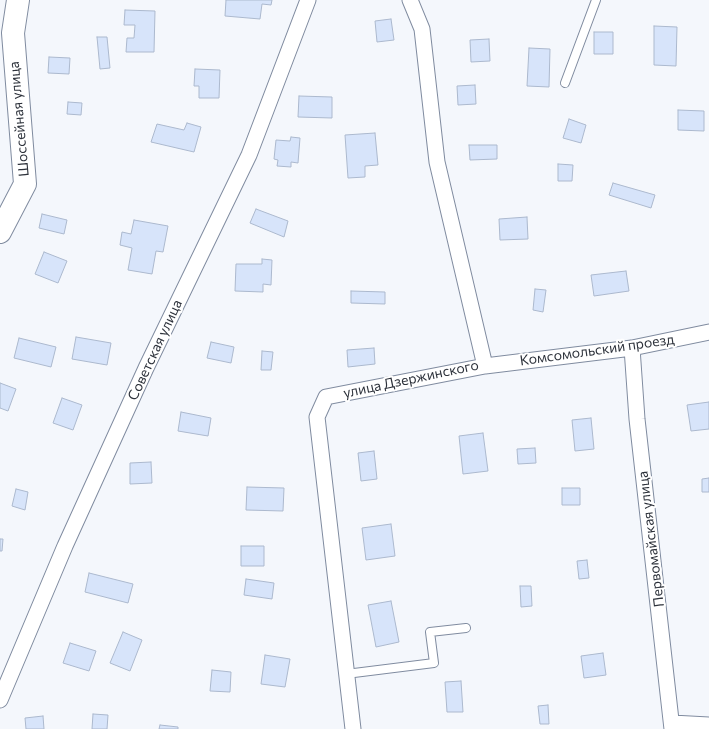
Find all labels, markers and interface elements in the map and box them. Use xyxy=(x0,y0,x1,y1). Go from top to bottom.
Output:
street label: Шоссейная улица xyxy=(6,61,32,177)
street label: Советская улица xyxy=(124,297,186,403)
street label: Комсомольский проезд xyxy=(519,331,675,369)
street label: улица Дзержинского xyxy=(342,356,480,402)
street label: Первомайская улица xyxy=(634,470,668,608)

